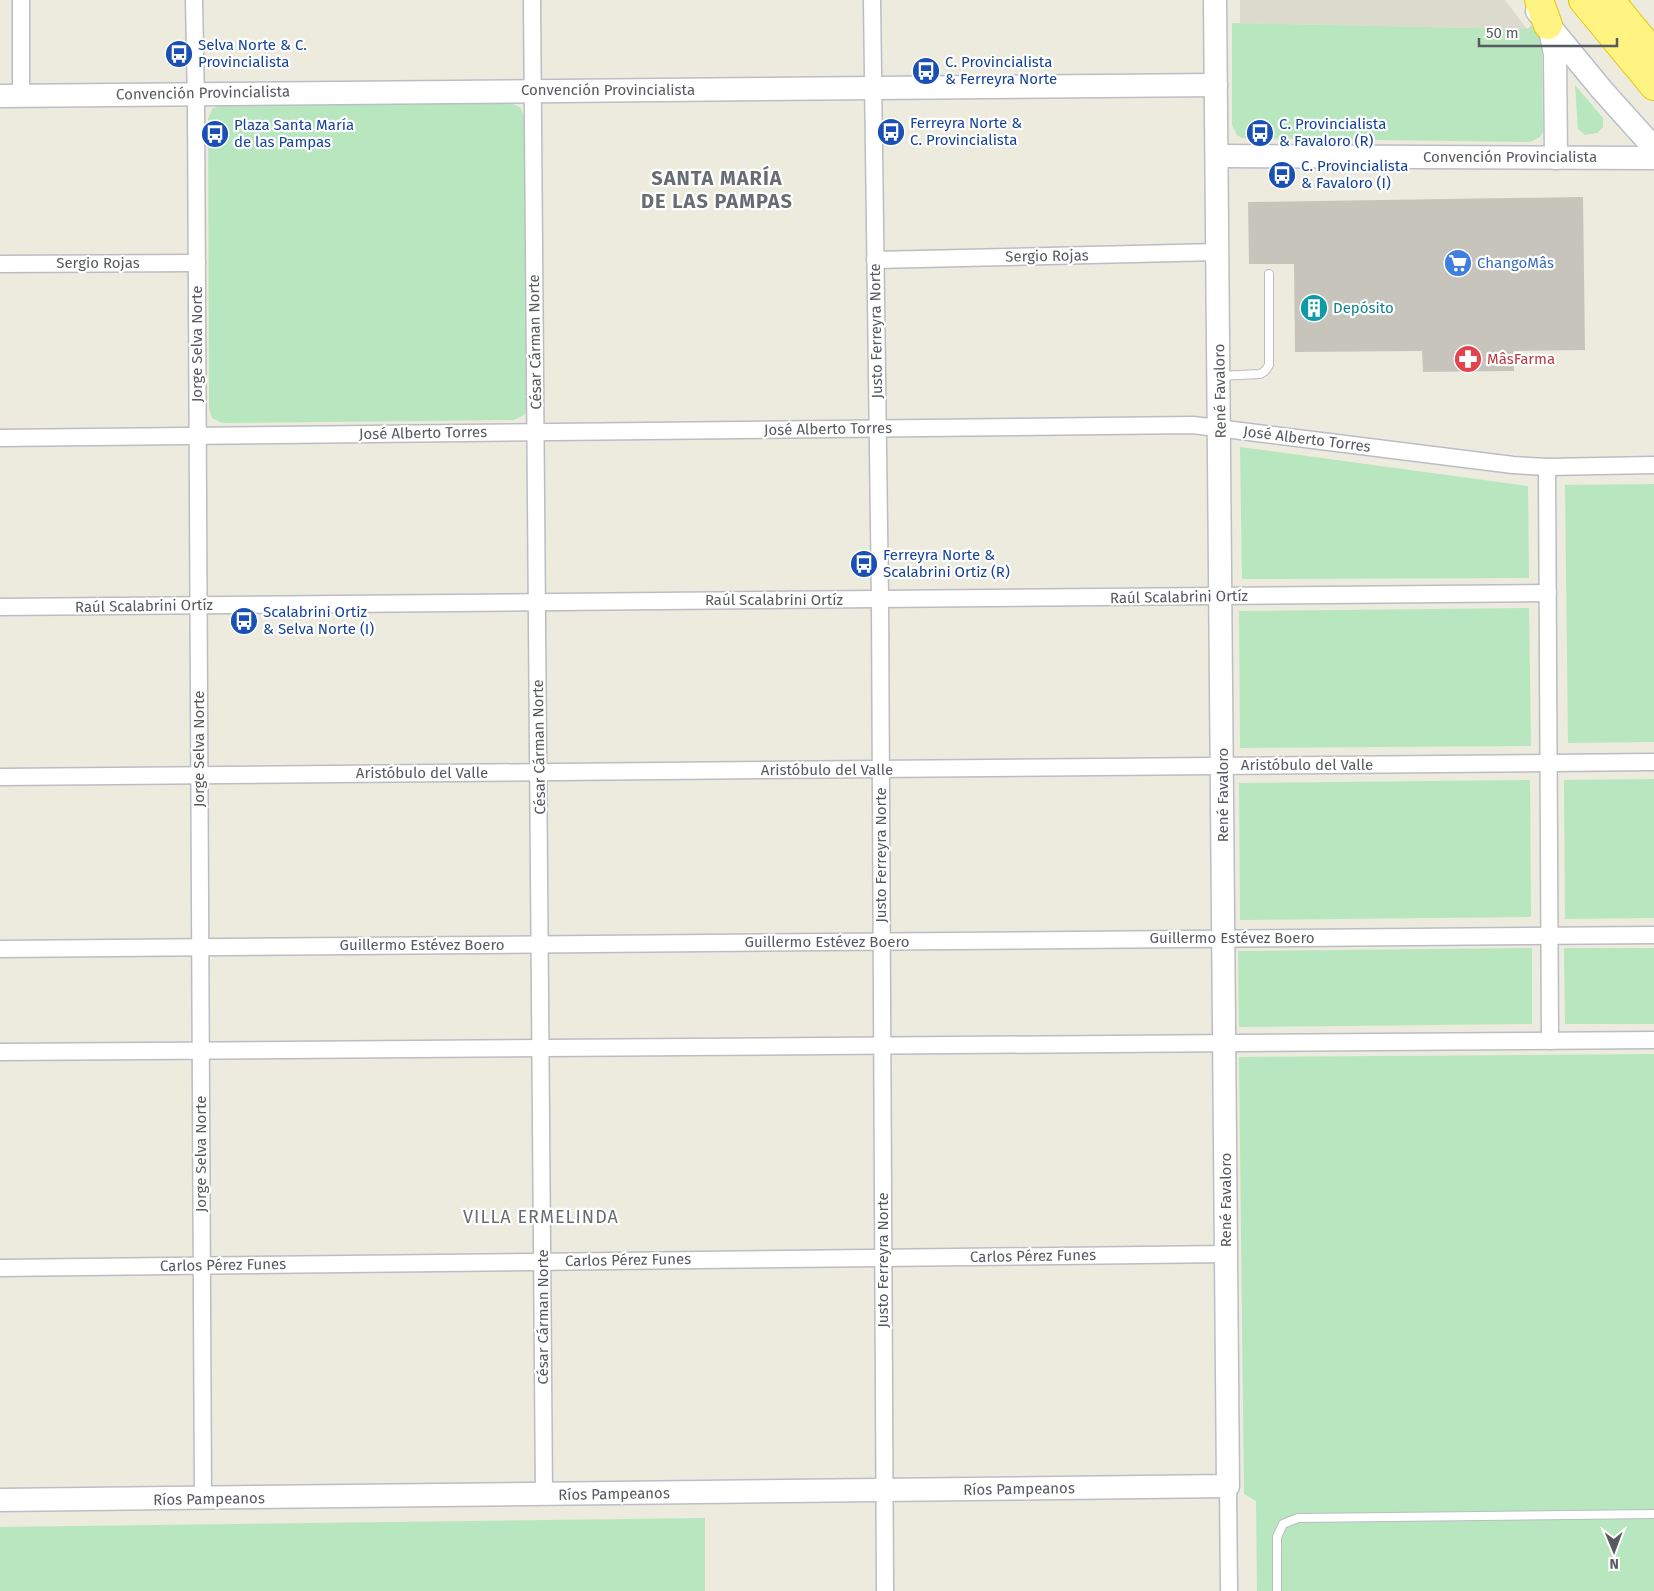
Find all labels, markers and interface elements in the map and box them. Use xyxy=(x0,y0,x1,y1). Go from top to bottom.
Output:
scale bar xyxy=(1479,15,1616,47)
text: 50 m xyxy=(1486,24,1519,42)
place label: Selva Norte & C. Provincialista xyxy=(198,36,307,71)
bus stop icon: Selva Norte & C. Provincialista xyxy=(164,39,194,69)
place label: C. Provincialista & Ferreyra Norte xyxy=(945,53,1057,88)
bus stop icon: C. Provincialista & Ferreyra Norte xyxy=(911,56,941,86)
street label: Convención Provincialista xyxy=(521,81,695,99)
street label: Convención Provincialista xyxy=(116,82,290,104)
place label: Ferreyra Norte & C. Provincialista xyxy=(910,114,1022,149)
place label: C. Provincialista & Favaloro (R) xyxy=(1279,115,1386,150)
place label: Plaza Santa María de las Pampas xyxy=(234,116,354,151)
bus stop icon: Ferreyra Norte & C. Provincialista xyxy=(876,117,906,147)
bus stop icon: C. Provincialista & Favaloro (R) xyxy=(1245,118,1275,148)
bus stop icon: Plaza Santa María de las Pampas xyxy=(200,119,230,149)
street label: Convención Provincialista xyxy=(1423,148,1597,166)
place label: C. Provincialista & Favaloro (I) xyxy=(1301,157,1408,192)
bus stop icon: C. Provincialista & Favaloro (I) xyxy=(1267,160,1297,190)
district label: SANTA MARÍA DE LAS PAMPAS xyxy=(641,165,793,213)
street label: Sergio Rojas xyxy=(1005,246,1089,266)
supermarket icon: ChangoMâs xyxy=(1443,248,1473,278)
street label: Sergio Rojas xyxy=(56,254,140,272)
place label: ChangoMâs xyxy=(1477,254,1554,272)
street label: Justo Ferreyra Norte xyxy=(866,263,886,399)
street label: César Cárman Norte xyxy=(525,274,545,410)
street label: Jorge Selva Norte xyxy=(188,286,206,402)
building icon: Depósito xyxy=(1299,293,1329,323)
place label: Depósito xyxy=(1333,299,1394,317)
street label: René Favaloro xyxy=(1210,343,1230,439)
pharmacy icon: MâsFarma xyxy=(1453,344,1483,374)
place label: MâsFarma xyxy=(1487,350,1555,368)
street label: José Alberto Torres xyxy=(764,419,892,439)
street label: José Alberto Torres xyxy=(1242,422,1372,456)
street label: José Alberto Torres xyxy=(359,423,487,443)
place label: Ferreyra Norte & Scalabrini Ortiz (R) xyxy=(883,546,1010,581)
bus stop icon: Ferreyra Norte & Scalabrini Ortiz (R) xyxy=(849,549,879,579)
street label: Raúl Scalabrini Ortíz xyxy=(1110,587,1249,607)
street label: Raúl Scalabrini Ortíz xyxy=(705,591,844,609)
street label: Raúl Scalabrini Ortíz xyxy=(75,596,214,616)
place label: Scalabrini Ortiz & Selva Norte (I) xyxy=(263,603,374,638)
bus stop icon: Scalabrini Ortiz & Selva Norte (I) xyxy=(229,606,259,636)
street label: César Cárman Norte xyxy=(529,679,549,815)
street label: Jorge Selva Norte xyxy=(190,691,208,807)
street label: René Favaloro xyxy=(1214,748,1232,842)
street label: Aristóbulo del Valle xyxy=(1241,756,1373,774)
street label: Aristóbulo del Valle xyxy=(761,761,893,779)
street label: Aristóbulo del Valle xyxy=(356,764,488,782)
street label: Justo Ferreyra Norte xyxy=(872,787,890,923)
street label: Guillermo Estévez Boero xyxy=(1149,929,1315,947)
street label: Guillermo Estévez Boero xyxy=(744,933,910,951)
street label: Guillermo Estévez Boero xyxy=(339,936,505,954)
street label: Jorge Selva Norte xyxy=(192,1096,210,1212)
street label: René Favaloro xyxy=(1217,1153,1235,1247)
street label: Justo Ferreyra Norte xyxy=(874,1192,892,1328)
district label: VILLA ERMELINDA xyxy=(463,1206,619,1228)
street label: Carlos Pérez Funes xyxy=(970,1246,1096,1266)
street label: César Cárman Norte xyxy=(534,1249,552,1385)
street label: Carlos Pérez Funes xyxy=(565,1250,691,1270)
street label: Carlos Pérez Funes xyxy=(160,1255,286,1275)
street label: Ríos Pampeanos xyxy=(963,1479,1075,1499)
street label: Ríos Pampeanos xyxy=(558,1484,670,1504)
street label: Ríos Pampeanos xyxy=(153,1489,265,1509)
north arrow xyxy=(1589,1526,1639,1576)
text: N xyxy=(1609,1555,1619,1572)

